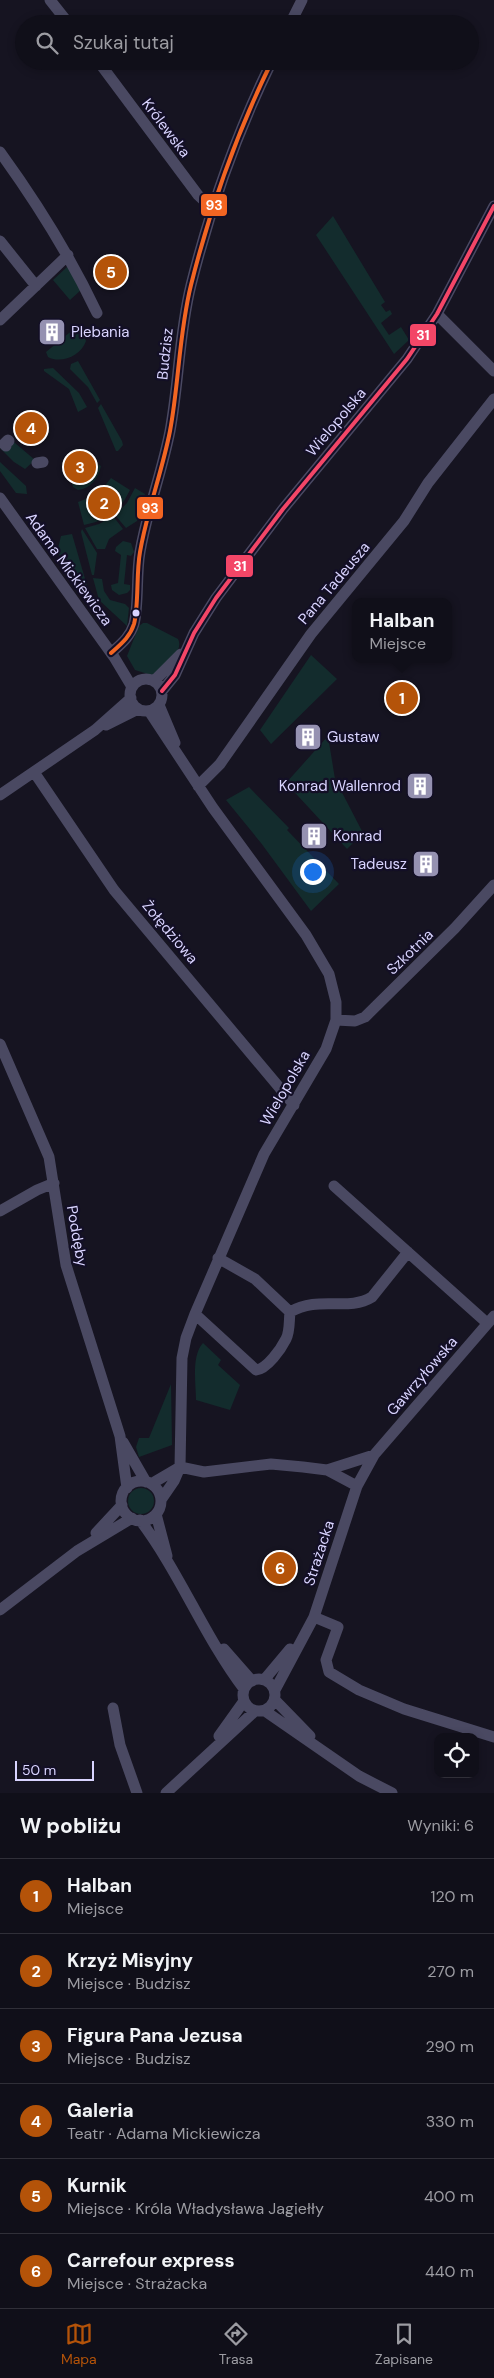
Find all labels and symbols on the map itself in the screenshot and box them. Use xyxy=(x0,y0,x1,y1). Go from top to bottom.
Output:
street label: Królewska xyxy=(137,94,195,162)
line badge: 93 xyxy=(200,193,228,217)
text: 93 xyxy=(205,196,223,214)
pin: 5 xyxy=(95,253,127,291)
building icon: Plebania xyxy=(37,317,67,347)
place label: Plebania xyxy=(71,322,130,342)
line badge: 31 xyxy=(409,323,437,347)
text: 31 xyxy=(416,326,430,344)
street label: Budzisz xyxy=(152,327,178,381)
street label: Wielopolska xyxy=(301,384,371,460)
pin: 4 xyxy=(15,409,47,447)
pin: 3 xyxy=(64,448,96,486)
pin: 2 xyxy=(88,484,120,522)
line badge: 93 xyxy=(136,496,164,520)
text: 93 xyxy=(141,499,159,517)
street label: Adama Mickiewicza xyxy=(21,508,117,630)
street label: Pana Tadeusza xyxy=(294,538,374,628)
line badge: 31 xyxy=(225,554,254,578)
text: 31 xyxy=(233,557,247,575)
unlabelled marker xyxy=(131,608,141,618)
pin: 1 xyxy=(386,679,418,717)
building icon: Gustaw xyxy=(293,722,323,752)
place label: Gustaw xyxy=(327,727,380,747)
building icon: Konrad Wallenrod xyxy=(405,771,435,801)
place label: Konrad Wallenrod xyxy=(279,776,401,796)
building icon: Konrad xyxy=(299,821,329,851)
place label: Konrad xyxy=(333,826,382,846)
building icon: Tadeusz xyxy=(411,849,441,879)
place label: Tadeusz xyxy=(351,854,407,874)
your location xyxy=(300,859,326,885)
street label: Żołędziowa xyxy=(138,896,202,968)
street label: Szkotnia xyxy=(382,925,438,979)
street label: Wielopolska xyxy=(255,1047,315,1129)
street label: Poddęby xyxy=(62,1204,92,1269)
street label: Gawrzyłowska xyxy=(382,1332,462,1420)
street label: Strażacka xyxy=(299,1518,339,1588)
pin: 6 xyxy=(264,1549,296,1587)
scale bar xyxy=(15,1758,94,1781)

